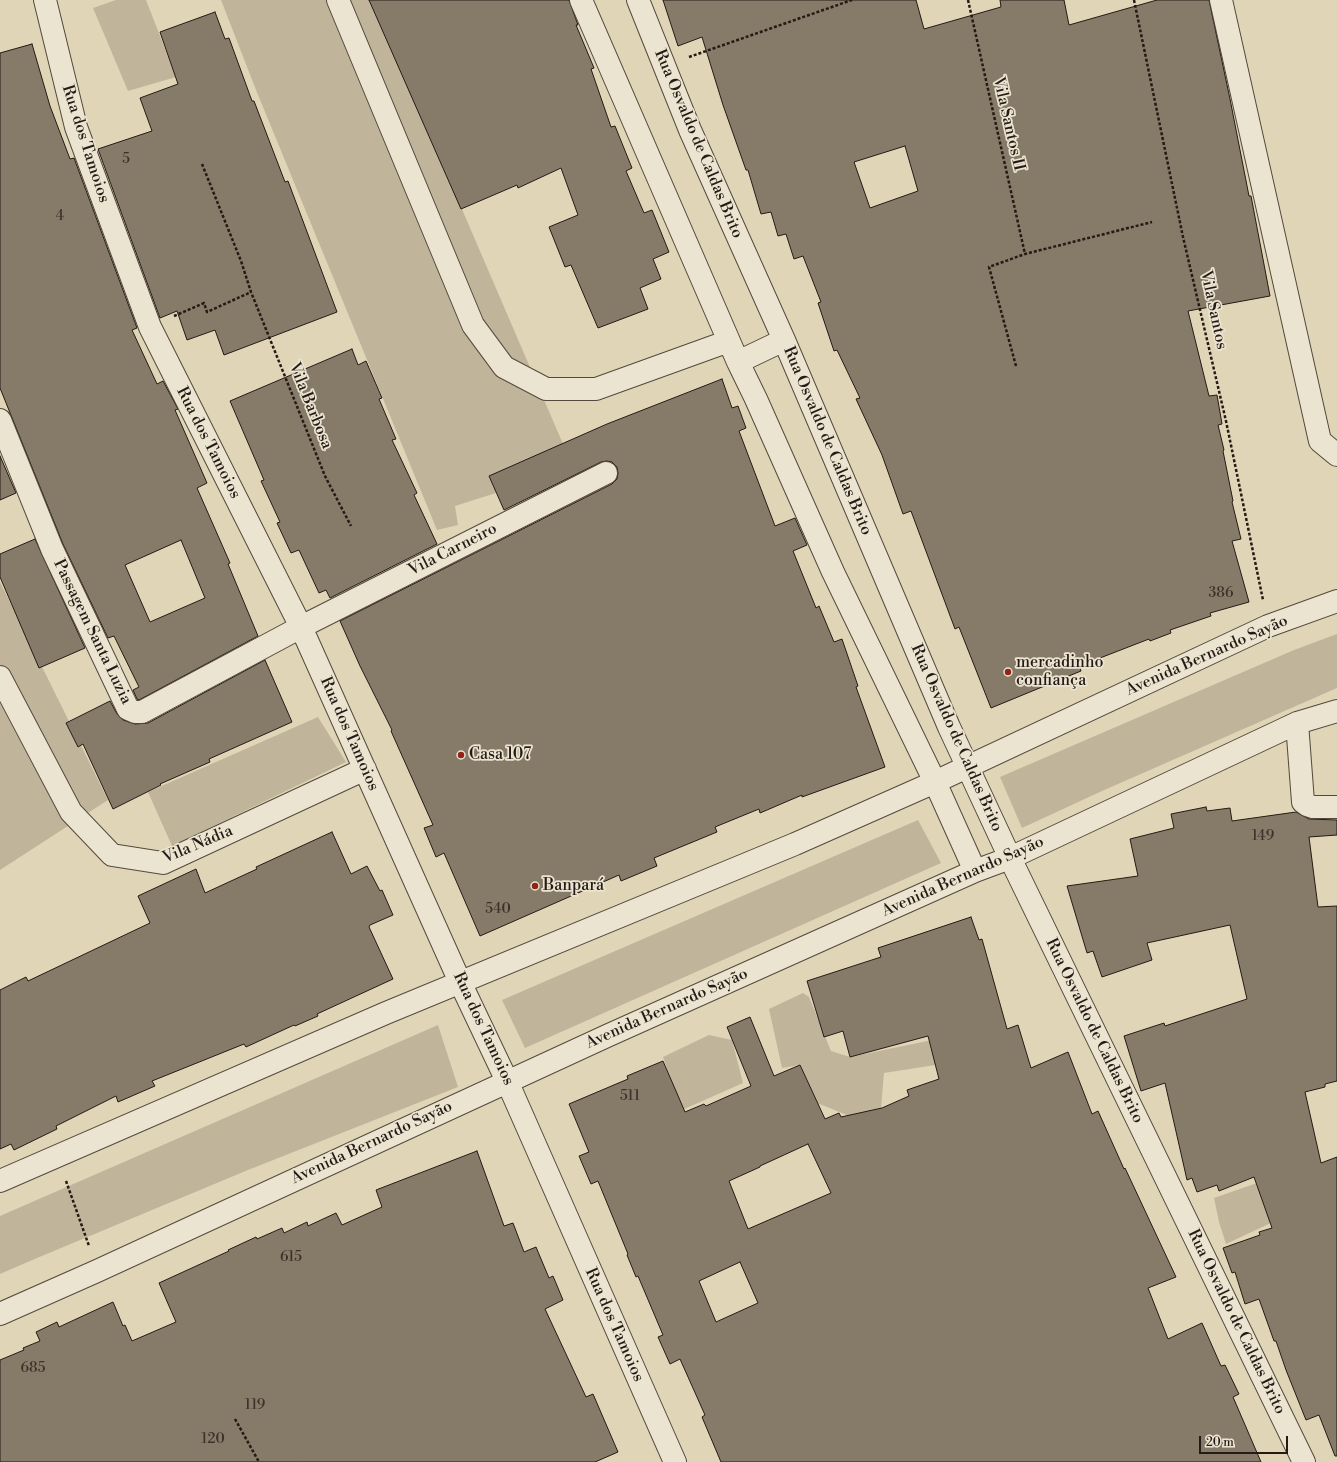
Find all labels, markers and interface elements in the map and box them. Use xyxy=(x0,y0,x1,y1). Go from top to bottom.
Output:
street label: Rua Osvaldo de Caldas Brito xyxy=(649,47,747,241)
street label: Vila Santos II xyxy=(988,75,1028,173)
street label: Rua dos Tamoios xyxy=(57,83,113,205)
house number: 5 xyxy=(122,152,130,168)
house number: 4 xyxy=(56,209,64,225)
street label: Vila Santos xyxy=(1195,269,1231,351)
street label: Rua Osvaldo de Caldas Brito xyxy=(778,344,876,538)
street label: Vila Barbosa xyxy=(284,360,336,452)
street label: Rua dos Tamoios xyxy=(172,384,244,502)
street label: Vila Carneiro xyxy=(406,519,500,581)
street label: Passagem Santa Luzia xyxy=(49,556,135,708)
house number: 386 xyxy=(1209,586,1233,602)
street label: Avenida Bernardo Sayão xyxy=(1123,612,1291,700)
street label: Rua Osvaldo de Caldas Brito xyxy=(906,641,1006,835)
place label: mercadinho confiança xyxy=(1016,653,1103,691)
marker: mercadinho confiança xyxy=(1003,667,1013,677)
street label: Rua dos Tamoios xyxy=(315,674,383,794)
place label: Casa 107 xyxy=(469,745,531,765)
marker: Casa 107 xyxy=(456,750,466,760)
street label: Vila Nádia xyxy=(160,822,236,868)
house number: 149 xyxy=(1252,829,1274,845)
street label: Avenida Bernardo Sayão xyxy=(879,833,1047,921)
place label: Banpará xyxy=(543,876,604,896)
marker: Banpará xyxy=(530,881,540,891)
house number: 540 xyxy=(485,902,511,918)
street label: Rua Osvaldo de Caldas Brito xyxy=(1041,935,1147,1127)
street label: Avenida Bernardo Sayão xyxy=(583,965,751,1053)
street label: Rua dos Tamoios xyxy=(448,969,518,1089)
house number: 511 xyxy=(620,1089,640,1105)
street label: Avenida Bernardo Sayão xyxy=(288,1097,456,1189)
street label: Rua Osvaldo de Caldas Brito xyxy=(1183,1226,1289,1418)
house number: 615 xyxy=(280,1250,302,1266)
street label: Rua dos Tamoios xyxy=(580,1265,648,1385)
house number: 685 xyxy=(21,1361,45,1377)
house number: 119 xyxy=(245,1398,265,1414)
scale bar xyxy=(1201,1428,1290,1454)
house number: 120 xyxy=(201,1432,225,1448)
text: 20 m xyxy=(1206,1435,1234,1450)

